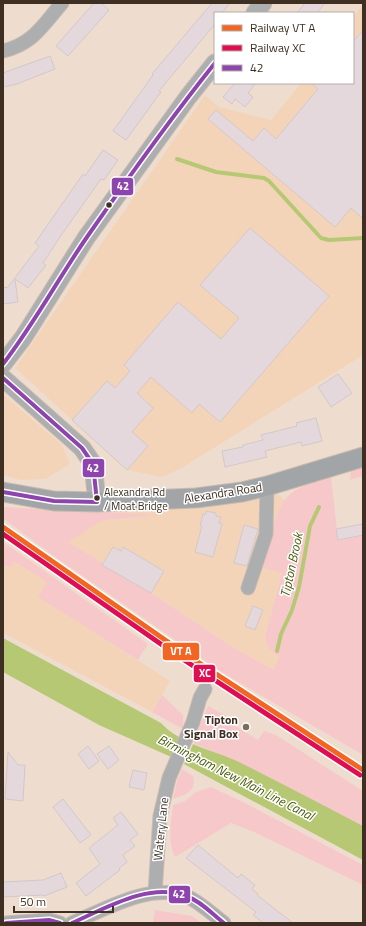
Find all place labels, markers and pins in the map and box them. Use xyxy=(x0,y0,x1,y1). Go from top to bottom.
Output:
unlabelled marker xyxy=(104,200,114,210)
place label: Alexandra Rd / Moat Bridge xyxy=(104,484,168,514)
marker: Alexandra Rd / Moat Bridge xyxy=(92,493,102,503)
place label: Tipton Signal Box xyxy=(184,710,238,743)
marker: Tipton Signal Box xyxy=(241,722,251,732)

